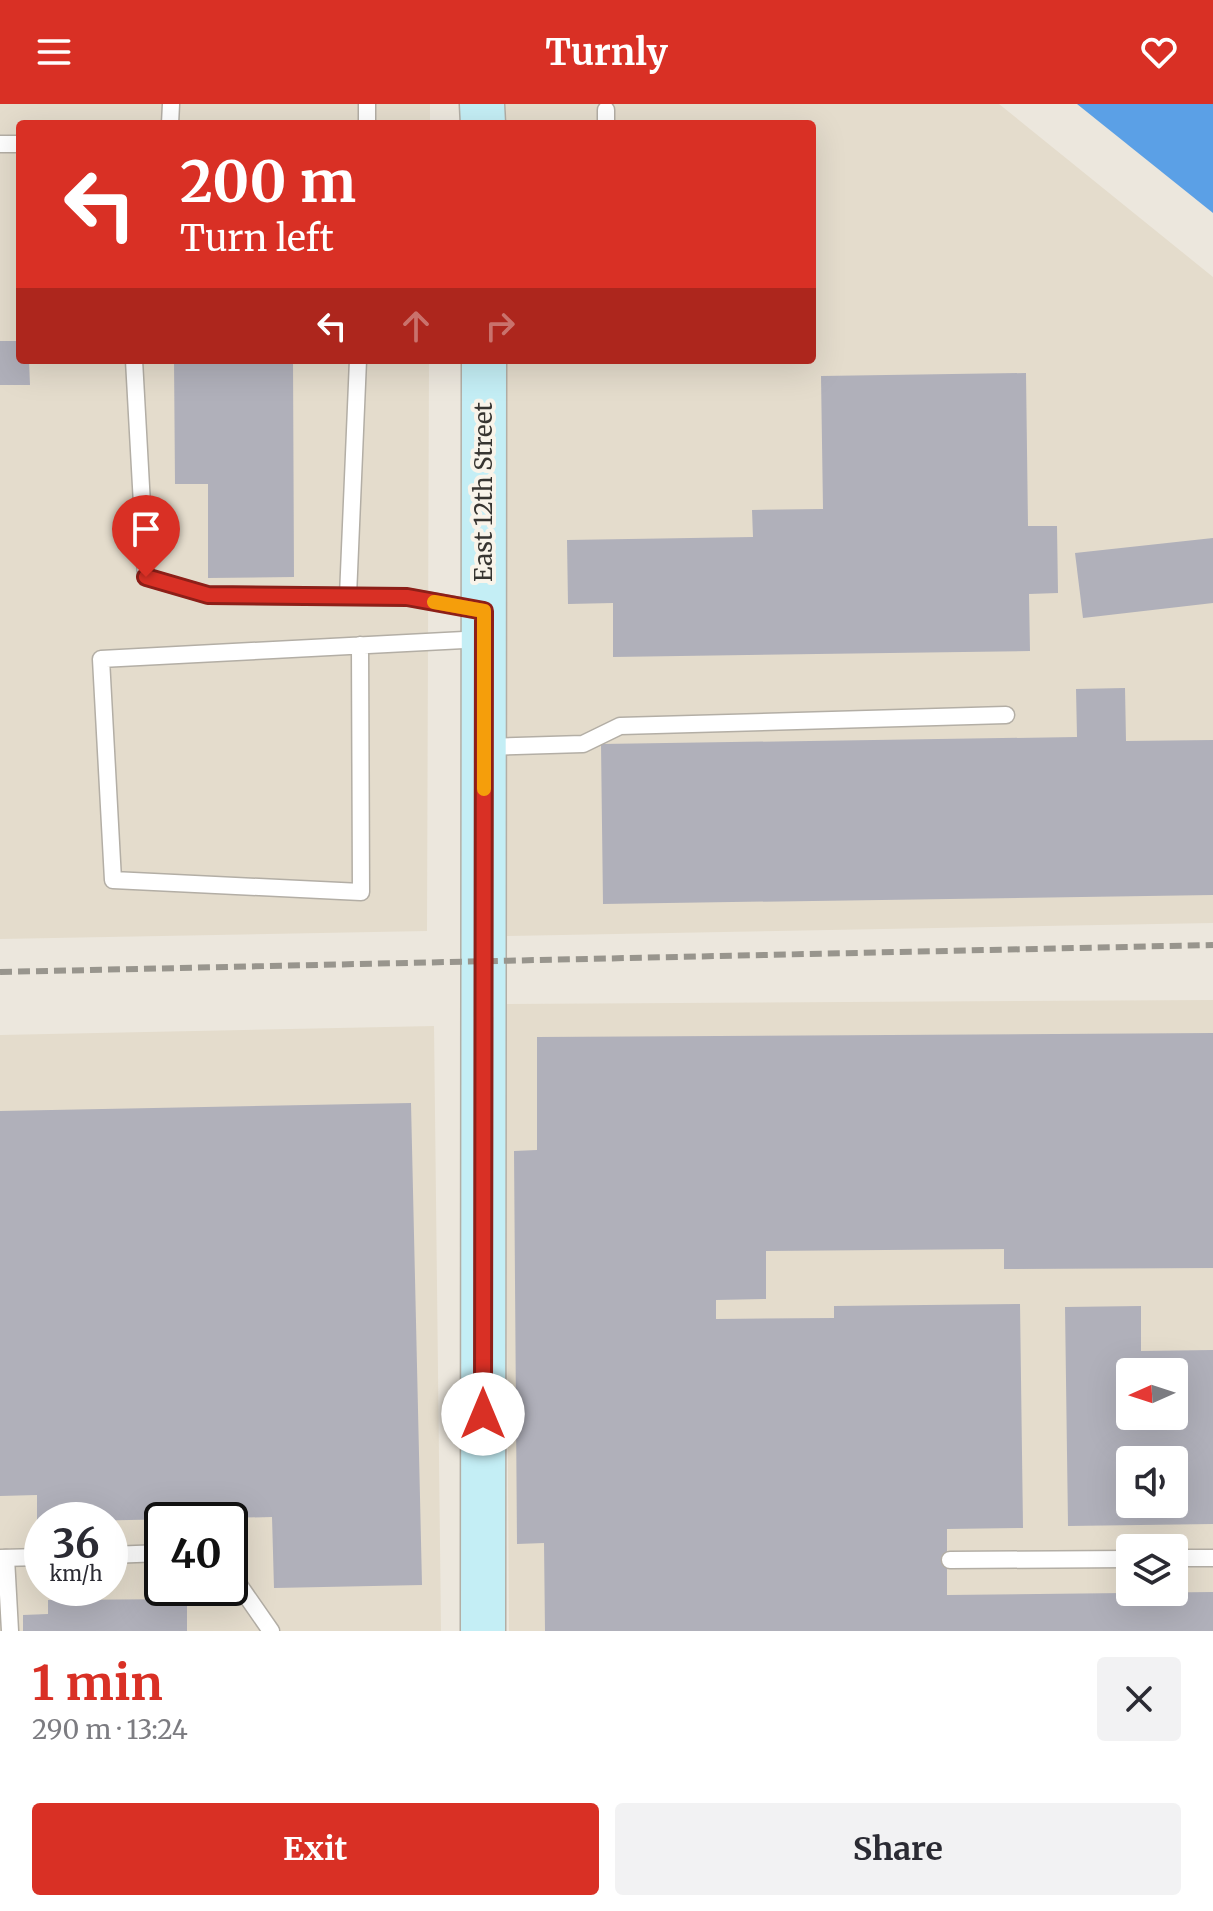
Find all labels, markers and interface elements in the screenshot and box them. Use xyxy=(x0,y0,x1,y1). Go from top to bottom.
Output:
icon: menu xyxy=(32,30,76,74)
text: Turnly xyxy=(545,30,668,75)
icon: heart xyxy=(1137,30,1181,74)
text: 200 m xyxy=(180,147,356,217)
icon: left xyxy=(48,152,152,256)
text: Turn left xyxy=(180,216,334,261)
icon: left xyxy=(310,304,354,348)
icon: ahead xyxy=(394,304,438,348)
icon: right xyxy=(478,304,522,348)
street label: East 12th Street xyxy=(468,401,499,582)
pin xyxy=(112,495,180,577)
icon: arrive xyxy=(124,507,168,551)
north arrow xyxy=(1116,1358,1188,1430)
map controls xyxy=(1116,1358,1188,1606)
position arrow xyxy=(441,1372,525,1456)
button: sound xyxy=(1116,1446,1188,1518)
speed limit sign: 40 xyxy=(144,1502,248,1606)
text: 36 xyxy=(52,1519,100,1569)
button: layers xyxy=(1116,1534,1188,1606)
text: km/h xyxy=(50,1561,102,1586)
text: 1 min xyxy=(32,1653,163,1713)
button: close xyxy=(1097,1657,1181,1741)
text: 290 m · 13:24 xyxy=(32,1713,188,1746)
button: Exit xyxy=(32,1803,599,1895)
button: Share xyxy=(615,1803,1181,1895)

